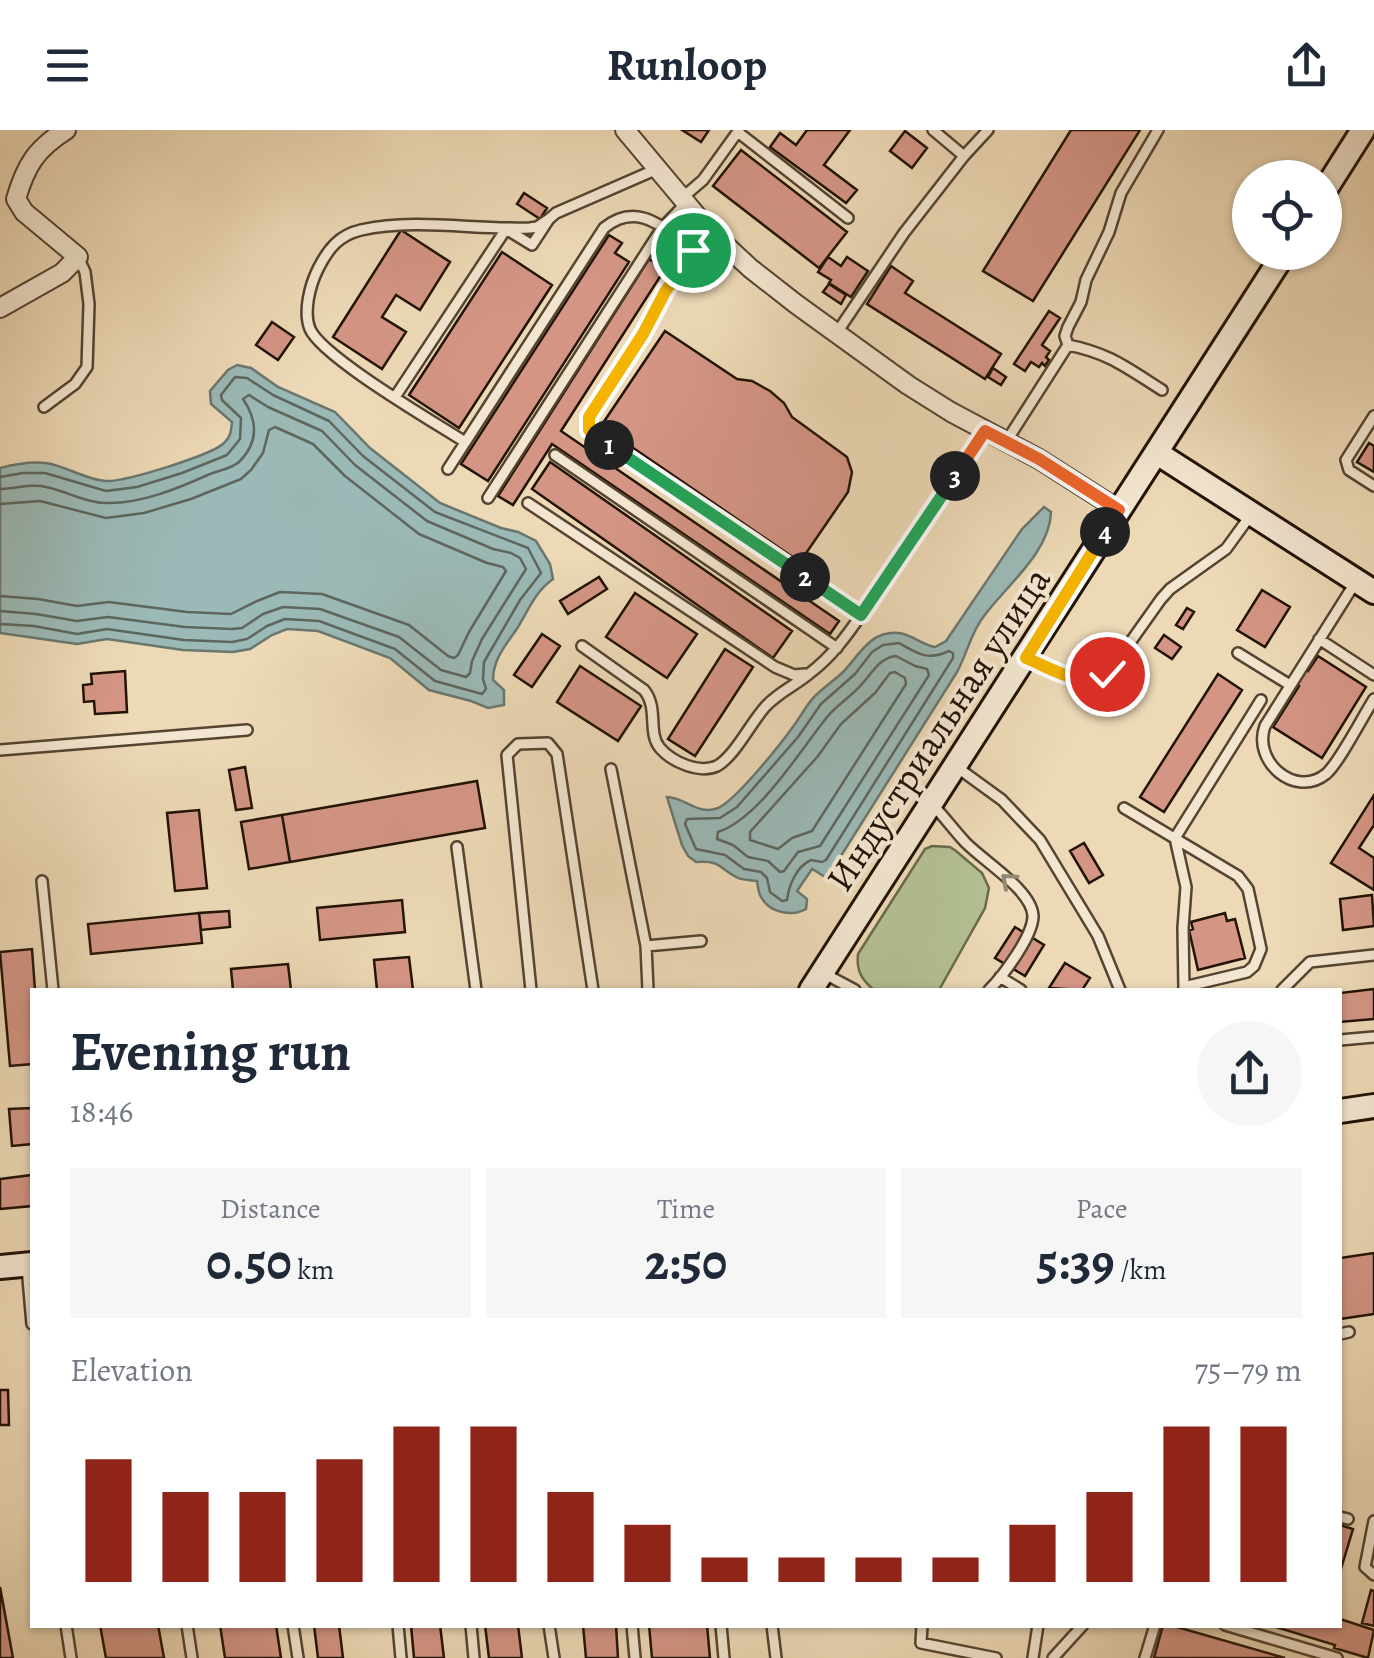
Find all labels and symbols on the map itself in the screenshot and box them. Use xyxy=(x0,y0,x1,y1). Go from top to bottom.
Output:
pin xyxy=(651,208,736,293)
pin: 1 xyxy=(584,420,634,470)
pin: 3 xyxy=(930,451,980,501)
pin: 4 xyxy=(1080,507,1130,557)
pin: 2 xyxy=(780,552,830,602)
street label: Индустриальная улица xyxy=(814,556,1063,901)
pin xyxy=(1065,632,1150,717)
one-way arrow xyxy=(1001,874,1019,892)

